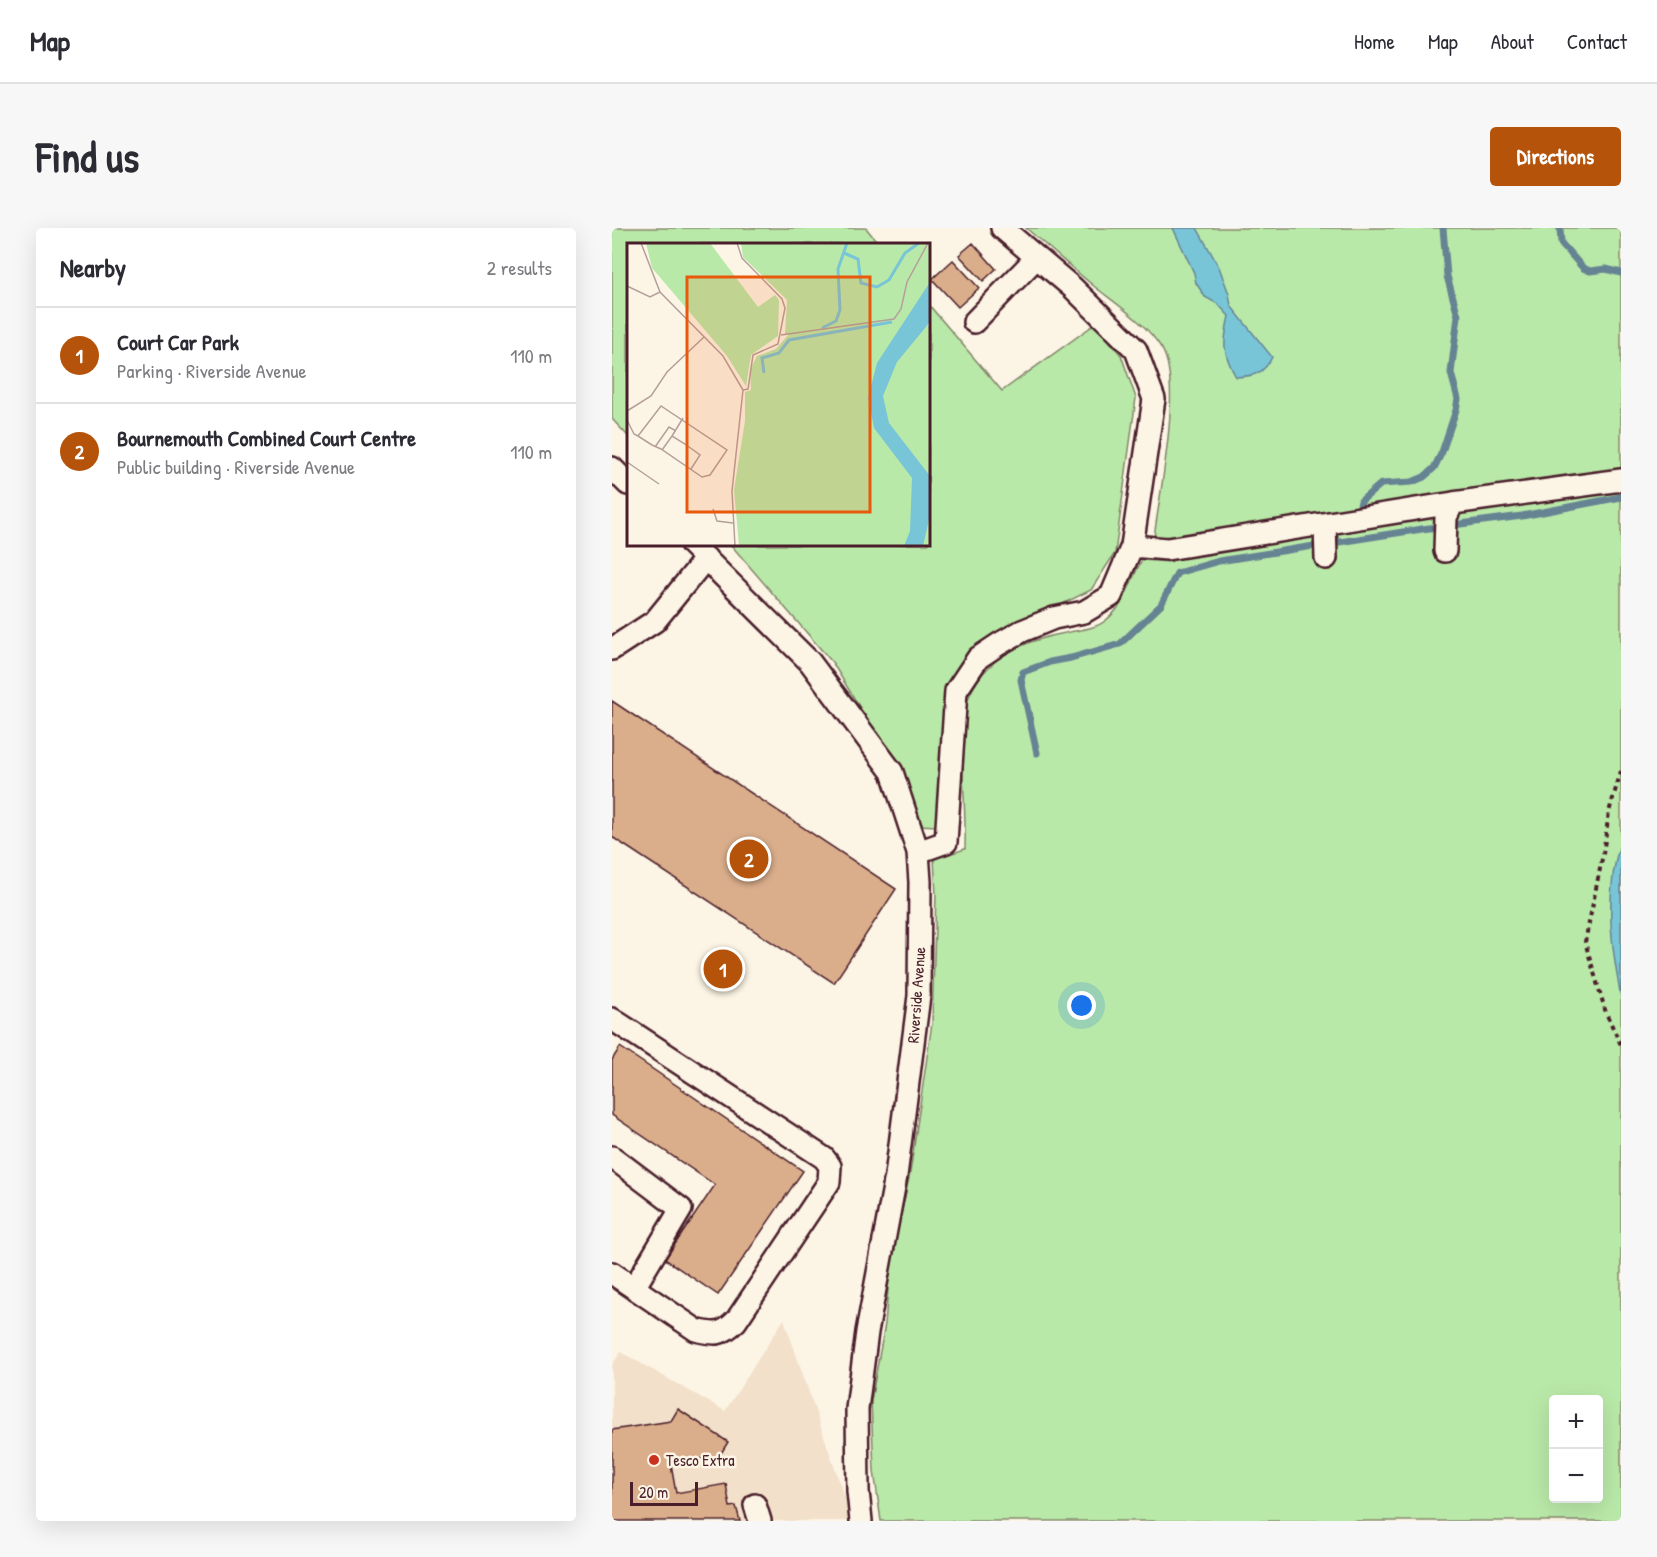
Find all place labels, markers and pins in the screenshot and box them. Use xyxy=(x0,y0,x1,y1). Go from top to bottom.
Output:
pin: 2 xyxy=(730,836,768,882)
pin: 1 xyxy=(704,946,742,992)
place label: Tesco Extra xyxy=(666,1449,735,1471)
marker: Tesco Extra xyxy=(647,1453,661,1467)

